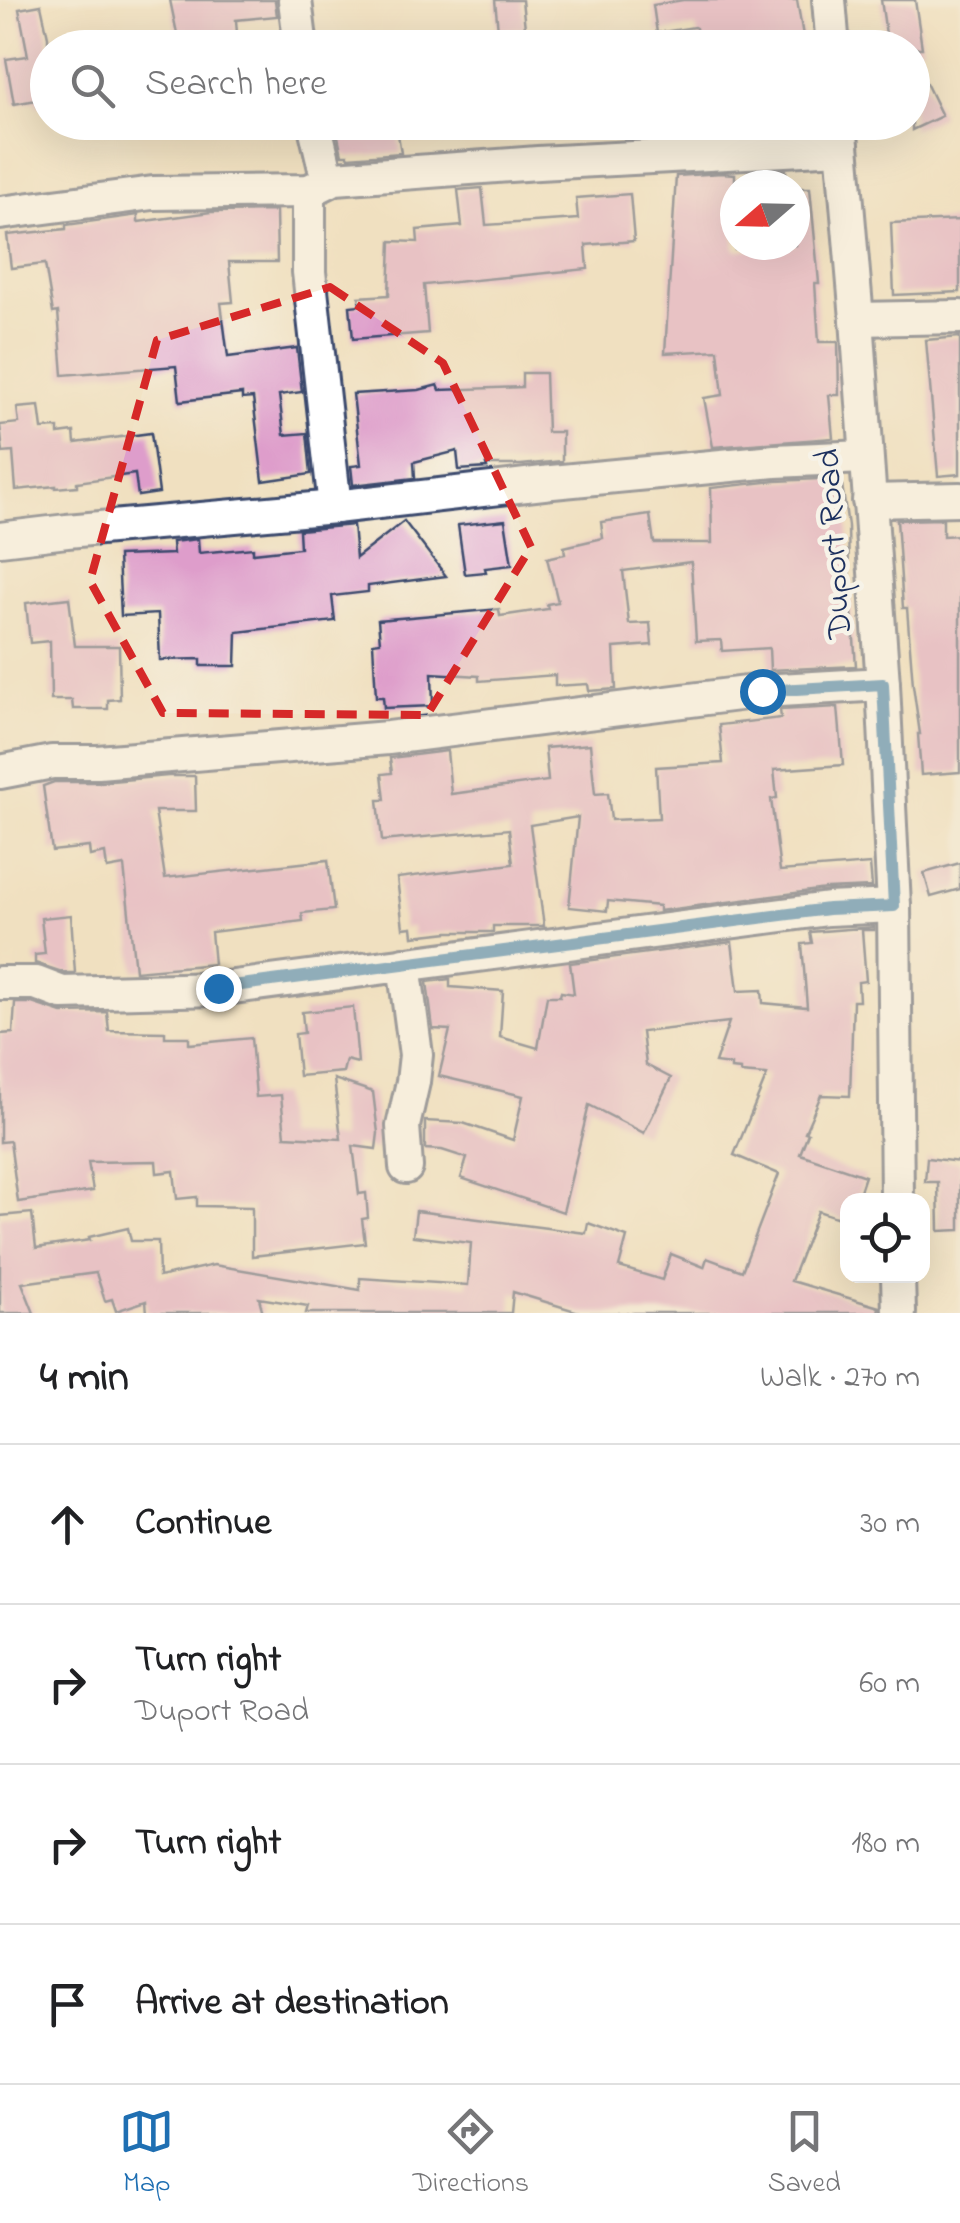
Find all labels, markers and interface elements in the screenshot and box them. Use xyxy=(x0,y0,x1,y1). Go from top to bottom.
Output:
search box xyxy=(30,30,930,140)
text: Search here xyxy=(145,57,327,113)
icon: search xyxy=(65,58,120,113)
north arrow xyxy=(720,170,810,260)
street label: Duport Road xyxy=(803,447,868,641)
route start xyxy=(740,669,786,715)
route end xyxy=(196,966,242,1012)
map controls xyxy=(840,1193,930,1283)
button: locate xyxy=(840,1193,930,1283)
text: 4 min xyxy=(40,1348,129,1409)
text: Walk · 270 m xyxy=(760,1355,920,1402)
text: Continue xyxy=(135,1496,271,1552)
icon: ahead xyxy=(40,1497,95,1552)
text: 30 m xyxy=(860,1501,920,1548)
text: Turn right xyxy=(135,1633,281,1689)
icon: right xyxy=(40,1657,95,1712)
text: 60 m xyxy=(859,1661,920,1708)
text: Duport Road xyxy=(135,1689,309,1736)
text: Turn right xyxy=(135,1816,281,1872)
icon: right xyxy=(40,1817,95,1872)
text: 180 m xyxy=(851,1821,920,1868)
text: Arrive at destination xyxy=(135,1976,449,2032)
icon: arrive xyxy=(40,1977,95,2032)
tab: Map xyxy=(119,2104,174,2205)
tab: Directions xyxy=(413,2104,529,2205)
tab: Saved xyxy=(768,2104,841,2205)

